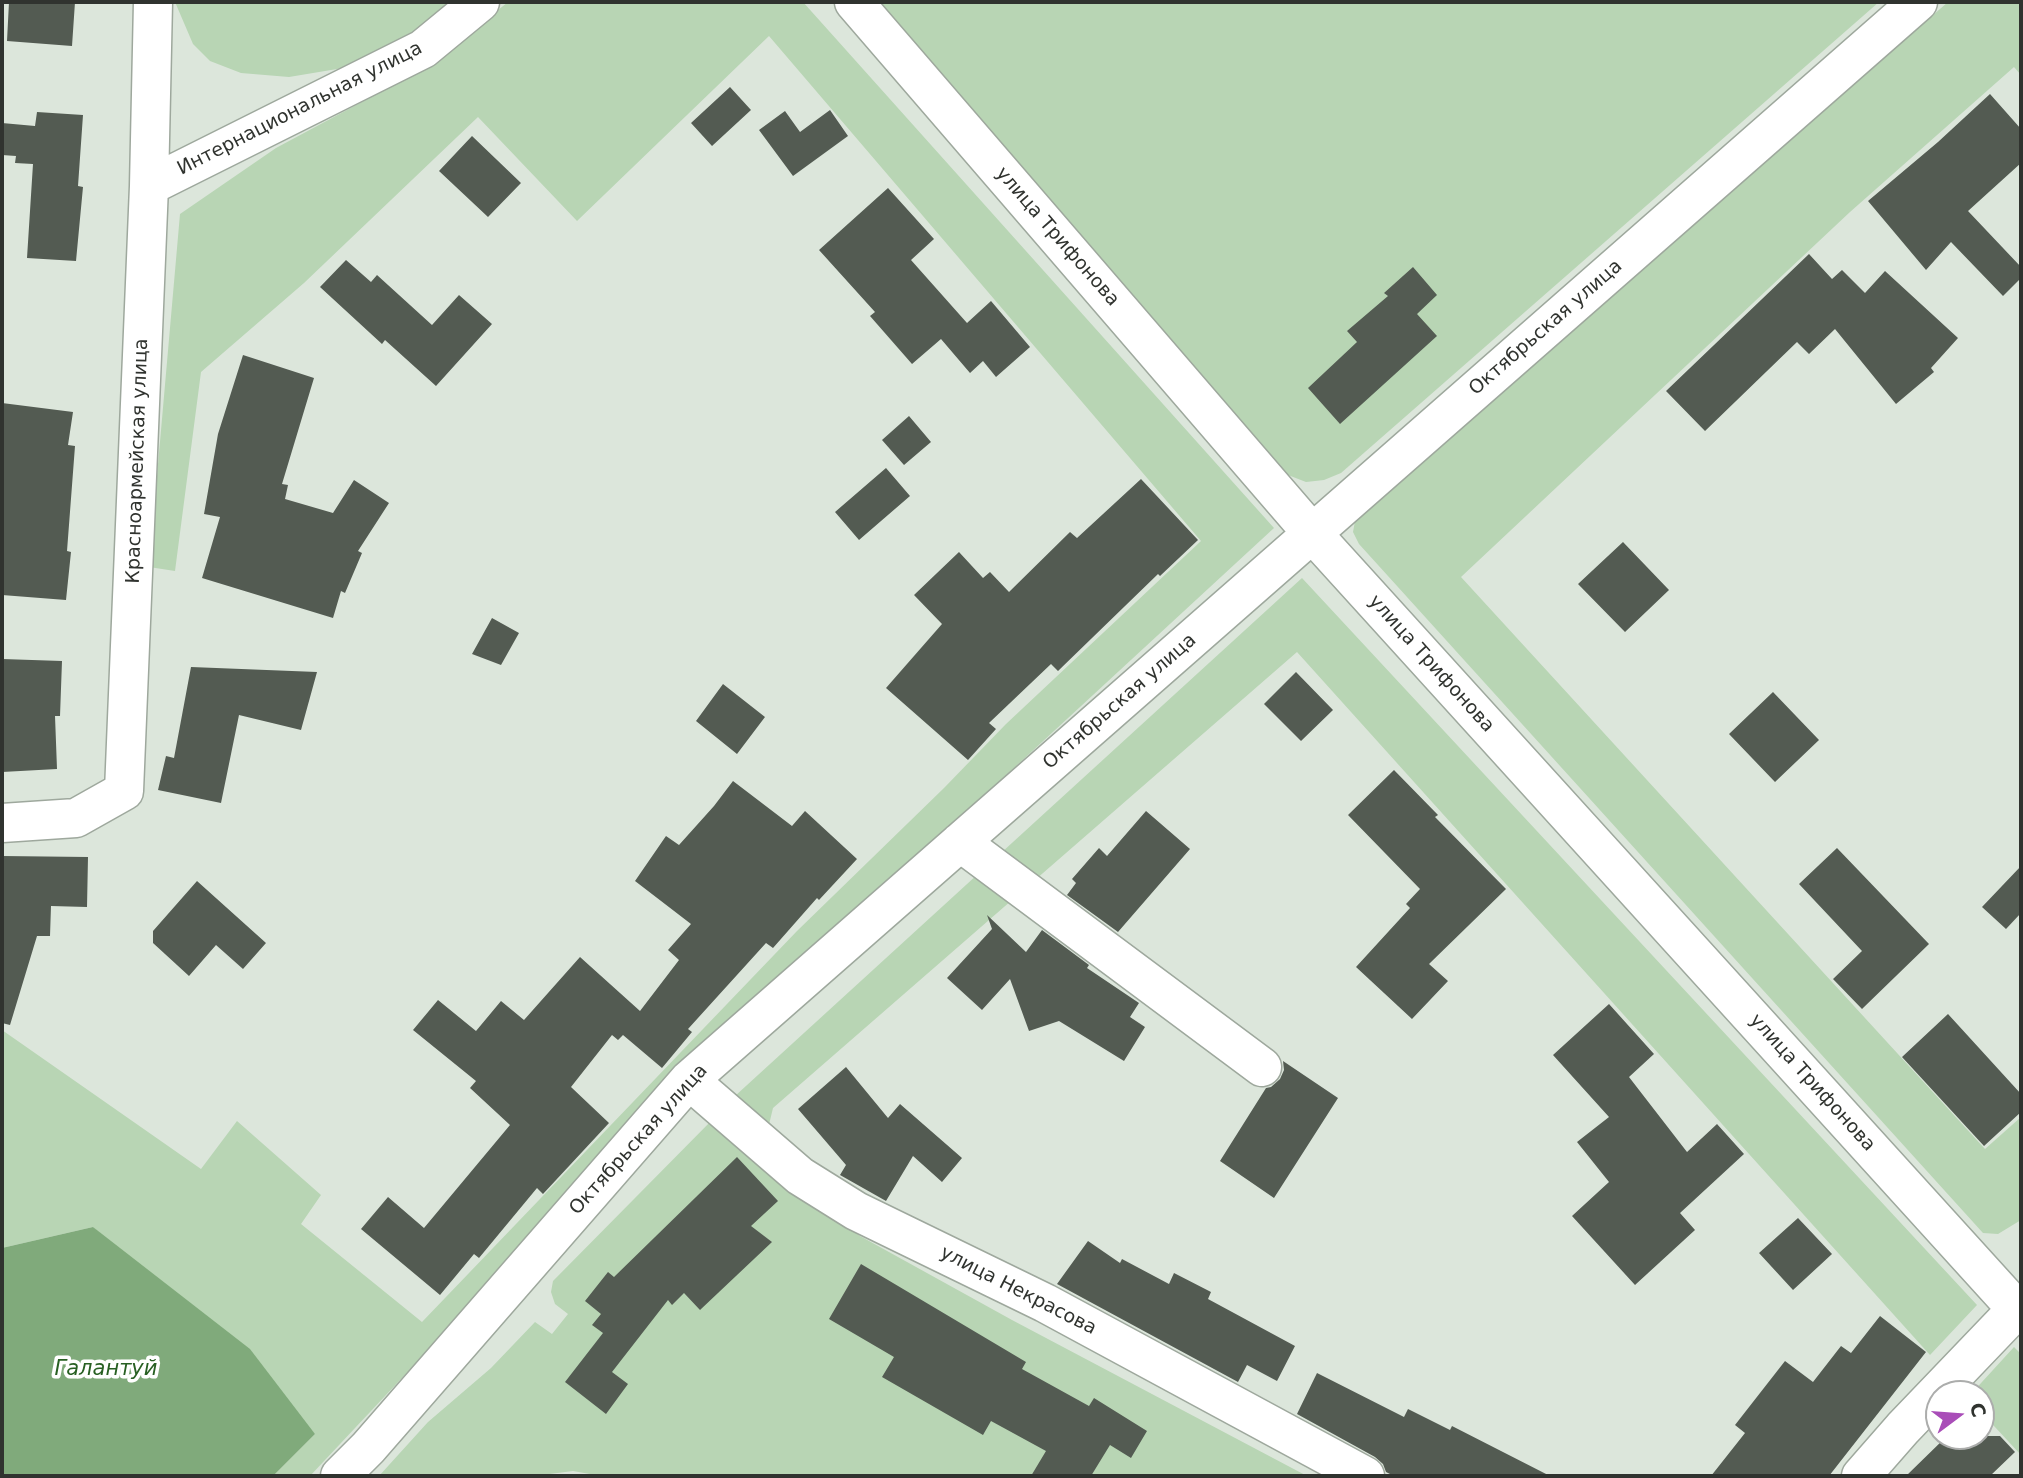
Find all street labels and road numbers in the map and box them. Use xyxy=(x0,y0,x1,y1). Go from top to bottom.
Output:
street label: Интернациональная улица xyxy=(174,37,426,181)
street label: улица Трифонова xyxy=(990,163,1124,311)
street label: Октябрьская улица xyxy=(1465,255,1627,401)
street label: Красноармейская улица xyxy=(122,338,154,584)
street label: улица Трифонова xyxy=(1363,591,1499,737)
street label: Октябрьская улица xyxy=(1039,629,1201,775)
street label: улица Трифонова xyxy=(1744,1010,1880,1156)
street label: Октябрьская улица xyxy=(565,1060,713,1220)
street label: улица Некрасова xyxy=(936,1242,1100,1340)

